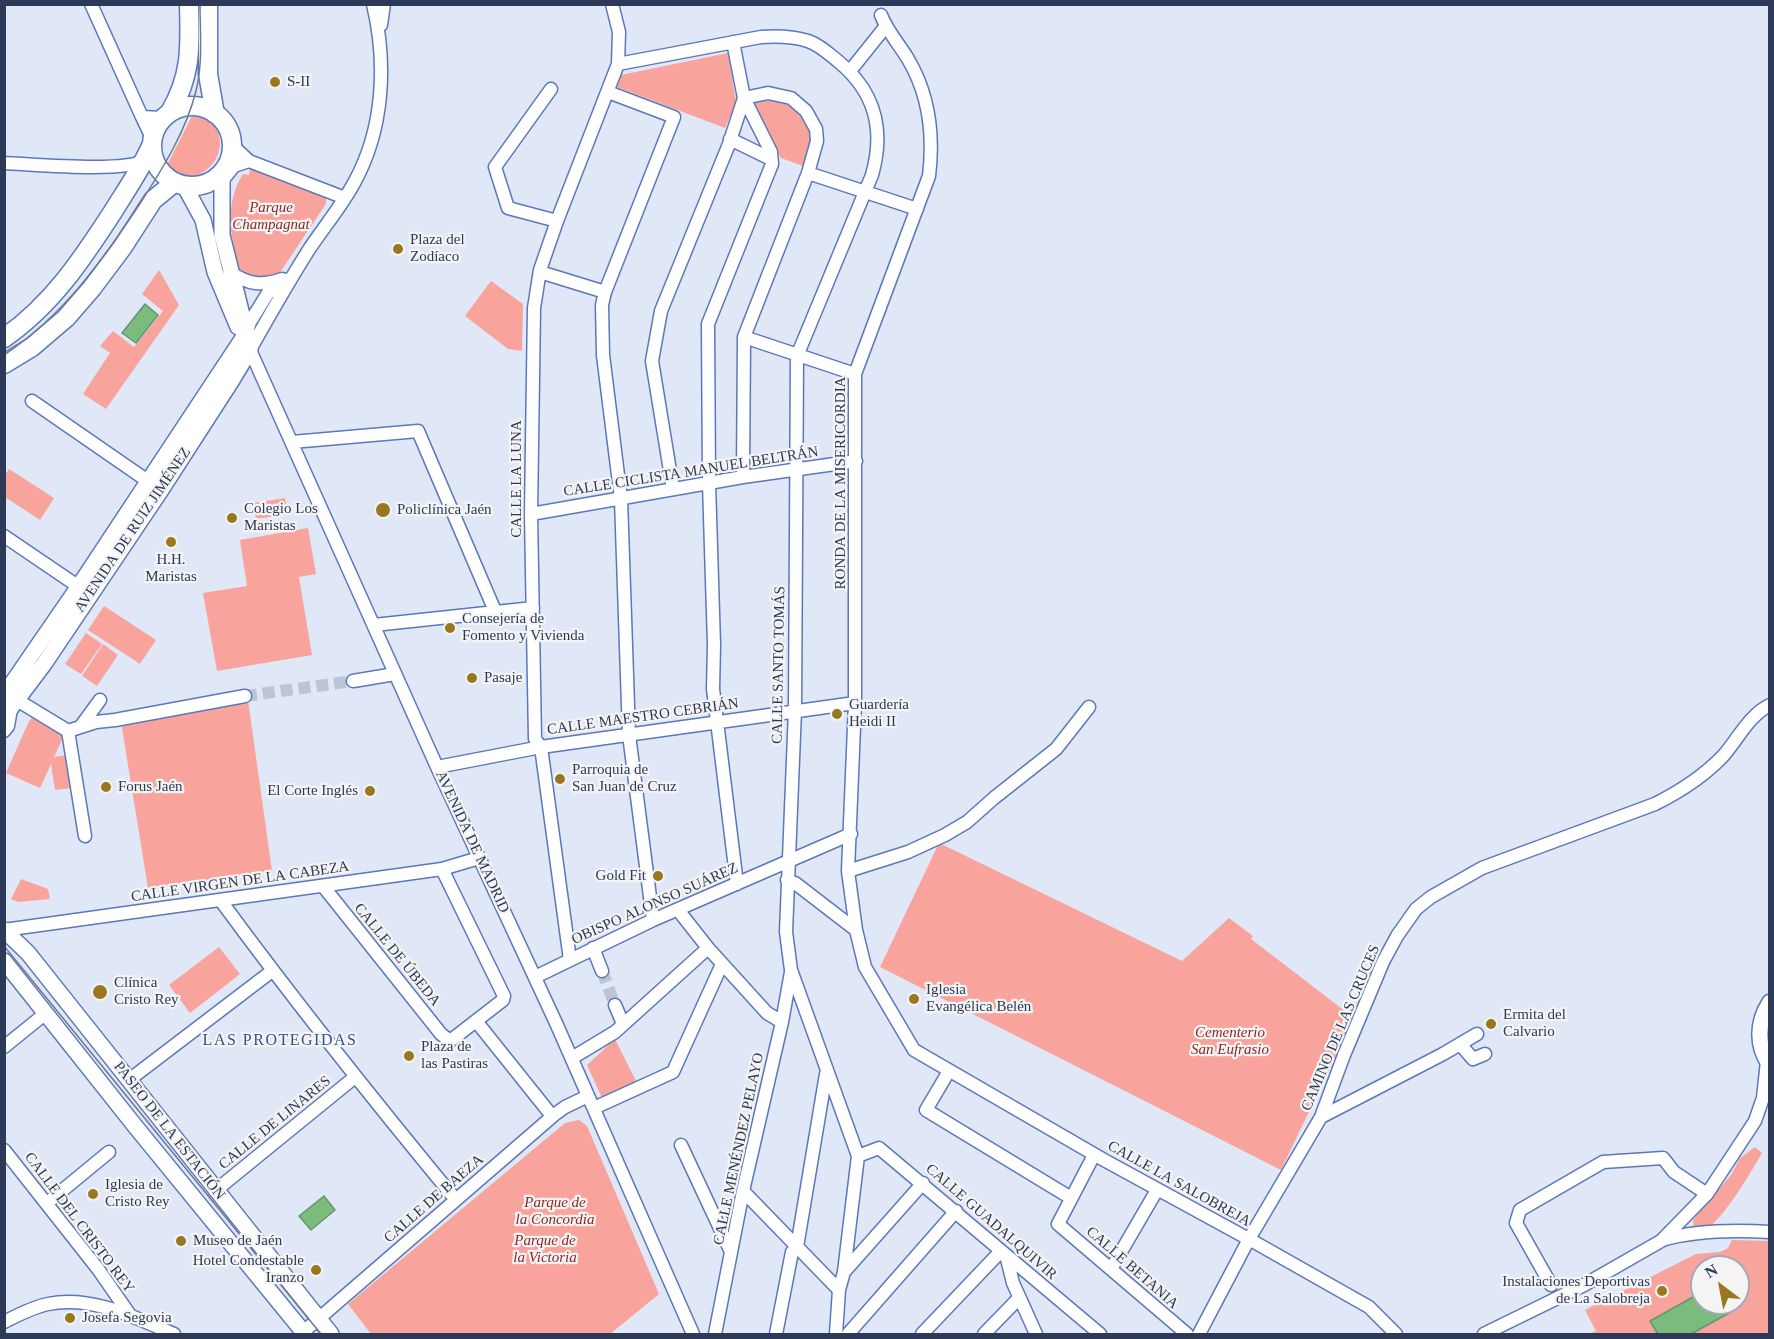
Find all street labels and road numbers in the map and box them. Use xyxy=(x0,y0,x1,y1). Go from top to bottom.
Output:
street label: RONDA DE LA MISERICORDIA xyxy=(832,377,850,589)
street label: CALLE LA LUNA xyxy=(508,420,526,538)
street label: CALLE CICLISTA MANUEL BELTRÁN xyxy=(562,443,820,501)
street label: AVENIDA DE RUIZ JIMÉNEZ xyxy=(71,444,195,616)
street label: CALLE SANTO TOMÁS xyxy=(769,586,789,744)
street label: CALLE MAESTRO CEBRIÁN xyxy=(546,695,740,739)
street label: AVENIDA DE MADRID xyxy=(431,768,513,916)
street label: CALLE VIRGEN DE LA CABEZA xyxy=(130,858,350,906)
street label: OBISPO ALONSO SUÁREZ xyxy=(569,859,741,949)
street label: CALLE DE ÚBEDA xyxy=(350,900,444,1010)
street label: CAMINO DE LAS CRUCES xyxy=(1298,942,1384,1114)
street label: CALLE MENÉNDEZ PELAYO xyxy=(710,1051,768,1247)
street label: PASEO DE LA ESTACIÓN xyxy=(109,1058,229,1204)
street label: CALLE DE LINARES xyxy=(215,1072,335,1174)
street label: CALLE LA SALOBREJA xyxy=(1104,1137,1254,1231)
street label: CALLE DEL CRISTO REY xyxy=(20,1149,138,1297)
street label: CALLE DE BAEZA xyxy=(381,1151,487,1247)
street label: CALLE GUADALQUIVIR xyxy=(922,1160,1060,1284)
street label: CALLE BETANIA xyxy=(1082,1223,1182,1313)

